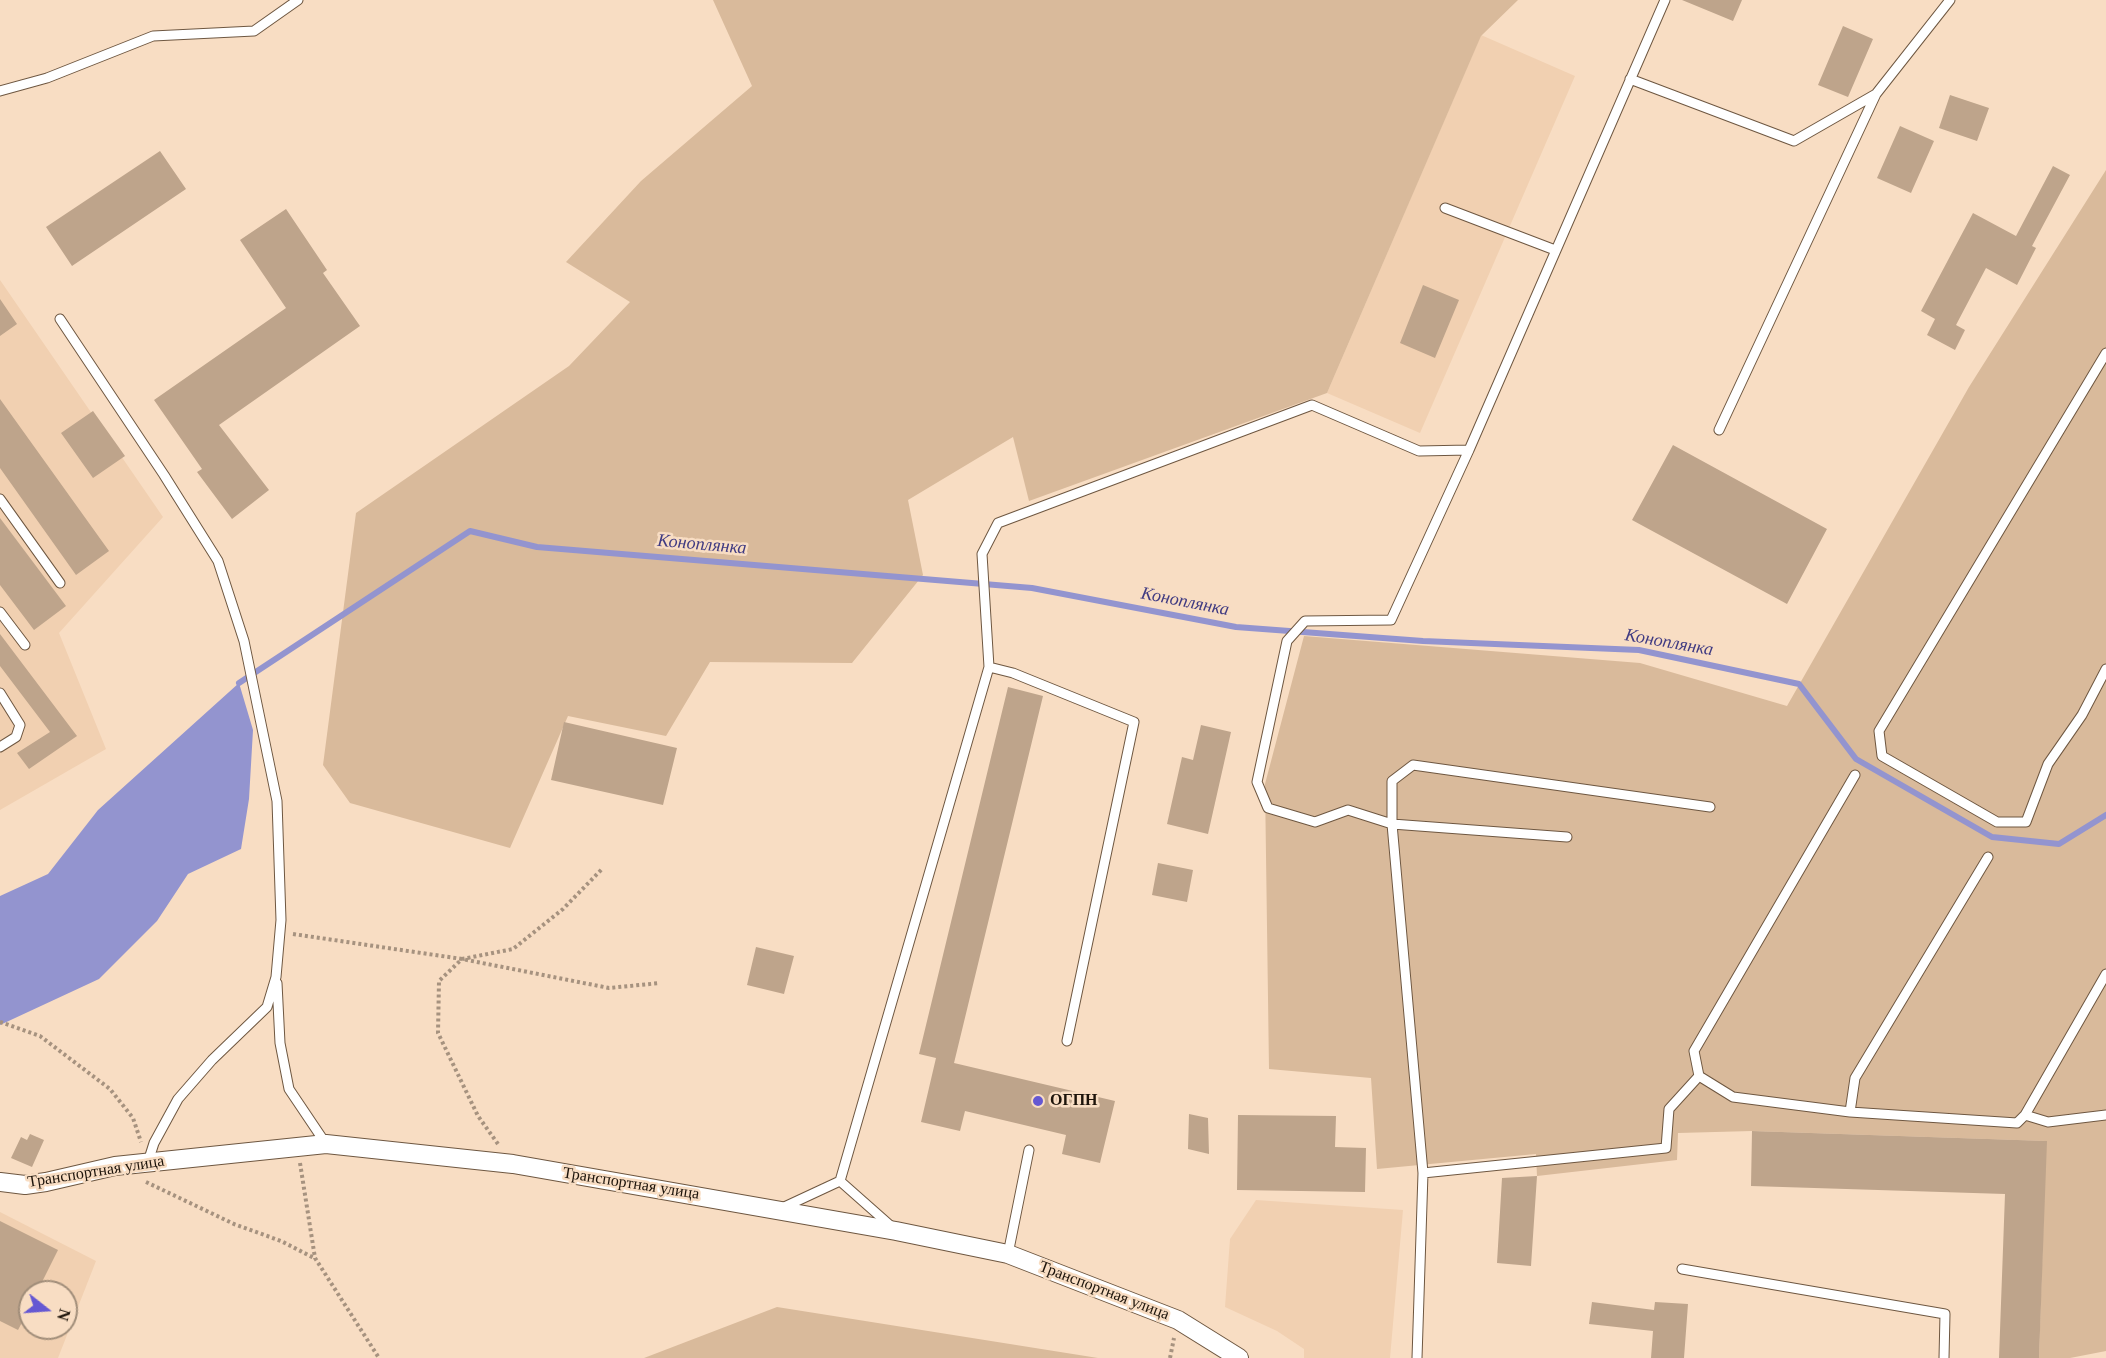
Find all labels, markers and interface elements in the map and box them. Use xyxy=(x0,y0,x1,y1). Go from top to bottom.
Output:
water label: Коноплянка xyxy=(657,530,747,560)
water label: Коноплянка xyxy=(1139,583,1231,621)
water label: Коноплянка xyxy=(1623,625,1715,661)
place label: ОГПН xyxy=(1050,1091,1098,1111)
marker: ОГПН xyxy=(1031,1094,1045,1108)
street label: Транспортная улица xyxy=(26,1152,166,1192)
street label: Транспортная улица xyxy=(561,1164,701,1204)
street label: Транспортная улица xyxy=(1036,1257,1172,1325)
north arrow xyxy=(18,1280,78,1340)
text: N xyxy=(54,1307,74,1323)

